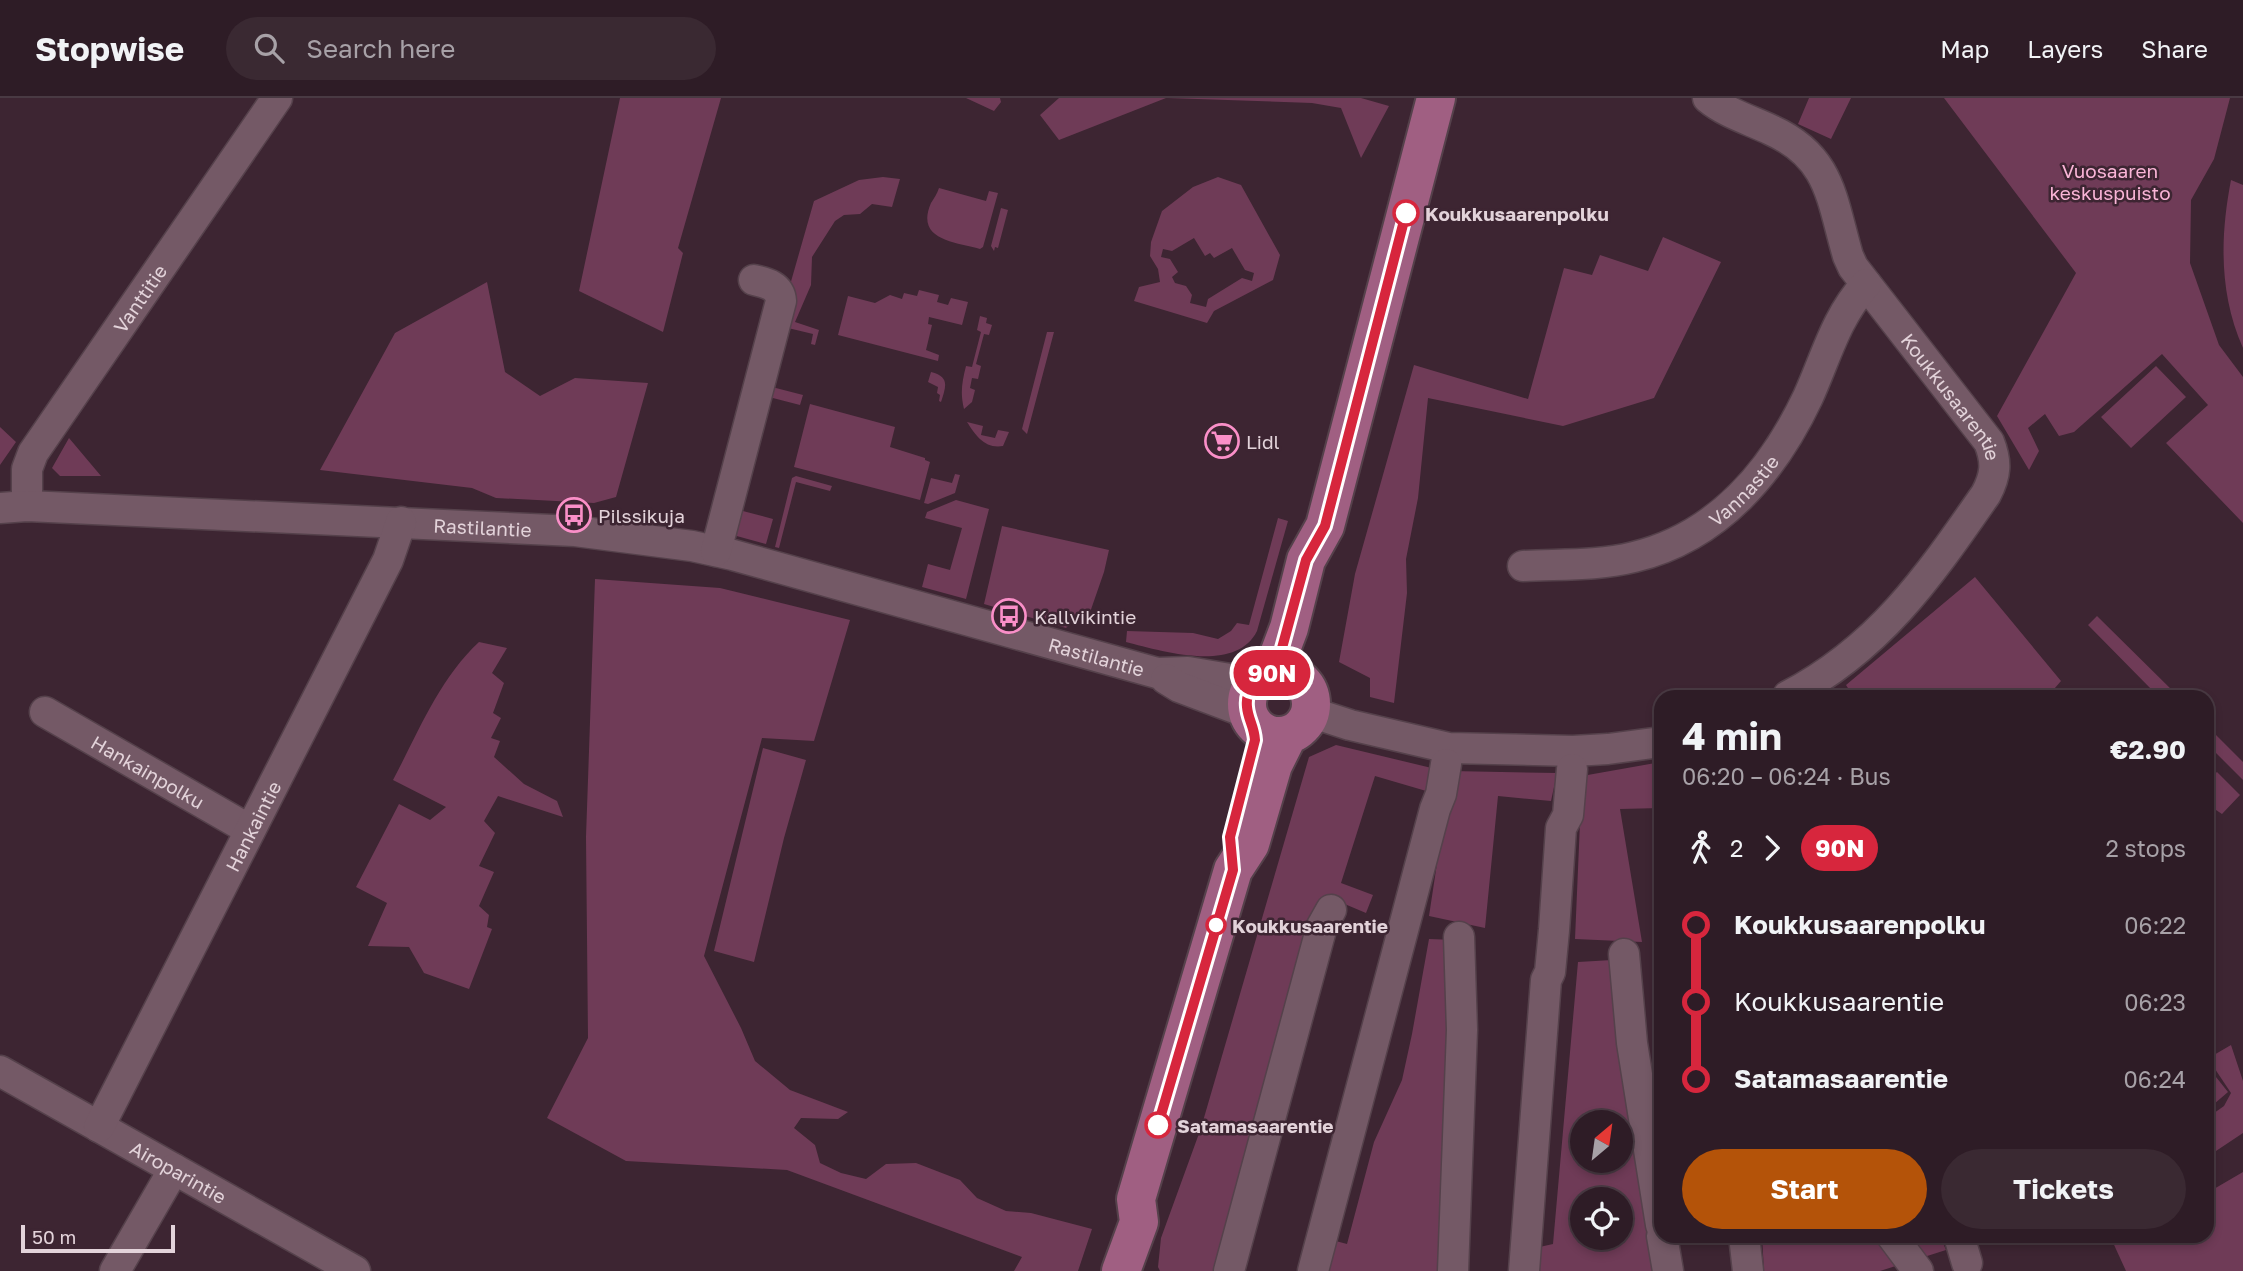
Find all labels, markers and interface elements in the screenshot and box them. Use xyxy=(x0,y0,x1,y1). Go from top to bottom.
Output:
search box xyxy=(226,17,716,80)
text: Stopwise xyxy=(35,29,184,68)
icon: search xyxy=(250,29,288,67)
text: Search here xyxy=(306,33,455,64)
text: Map xyxy=(1940,34,1989,63)
text: Layers xyxy=(2027,34,2103,63)
text: Share xyxy=(2141,34,2208,63)
park label: Vuosaaren keskuspuisto xyxy=(2049,159,2171,204)
marker: Koukkusaarenpolku xyxy=(1393,200,1419,226)
place label: Koukkusaarenpolku xyxy=(1425,202,1609,225)
street label: Vanttitie xyxy=(108,260,171,337)
street label: Koukkusaarentie xyxy=(1897,328,2005,462)
supermarket icon: Lidl xyxy=(1203,422,1241,460)
place label: Lidl xyxy=(1246,430,1280,453)
street label: Vannastie xyxy=(1704,450,1783,531)
bus stop icon: Pilssikuja xyxy=(555,496,593,534)
place label: Pilssikuja xyxy=(598,504,685,527)
street label: Rastilantie xyxy=(433,513,532,541)
bus stop icon: Kallvikintie xyxy=(990,597,1028,635)
place label: Kallvikintie xyxy=(1034,605,1136,628)
street label: Rastilantie xyxy=(1046,632,1147,680)
line badge: 90N xyxy=(1232,650,1312,696)
text: 90N xyxy=(1247,658,1297,687)
text: 4 min xyxy=(1682,713,1782,758)
street label: Hankainpolku xyxy=(88,730,209,813)
text: €2.90 xyxy=(2110,734,2186,765)
text: 06:20 – 06:24 · Bus xyxy=(1682,762,1891,790)
street label: Hankaintie xyxy=(220,777,285,875)
icon: walk xyxy=(1682,829,1720,867)
icon: forward xyxy=(1753,829,1791,867)
text: 90N xyxy=(1815,833,1864,862)
text: 2 xyxy=(1730,834,1743,862)
text: 2 stops xyxy=(2105,834,2186,862)
text: Koukkusaarenpolku xyxy=(1734,909,1985,940)
text: 06:22 xyxy=(2124,911,2186,939)
place label: Koukkusaarentie xyxy=(1232,914,1388,937)
marker: Koukkusaarentie xyxy=(1206,915,1226,935)
text: Koukkusaarentie xyxy=(1734,986,1944,1017)
text: 06:23 xyxy=(2124,988,2186,1016)
text: Satamasaarentie xyxy=(1734,1063,1948,1094)
text: 06:24 xyxy=(2124,1065,2186,1093)
north arrow xyxy=(1570,1110,1633,1172)
map controls xyxy=(1570,1110,1633,1250)
marker: Satamasaarentie xyxy=(1145,1112,1171,1138)
place label: Satamasaarentie xyxy=(1177,1114,1334,1137)
street label: Airoparintie xyxy=(126,1135,231,1208)
button: Start xyxy=(1682,1149,1927,1229)
button: Tickets xyxy=(1941,1149,2186,1229)
button: locate xyxy=(1570,1187,1633,1250)
scale bar xyxy=(21,1222,175,1254)
text: 50 m xyxy=(32,1225,76,1248)

